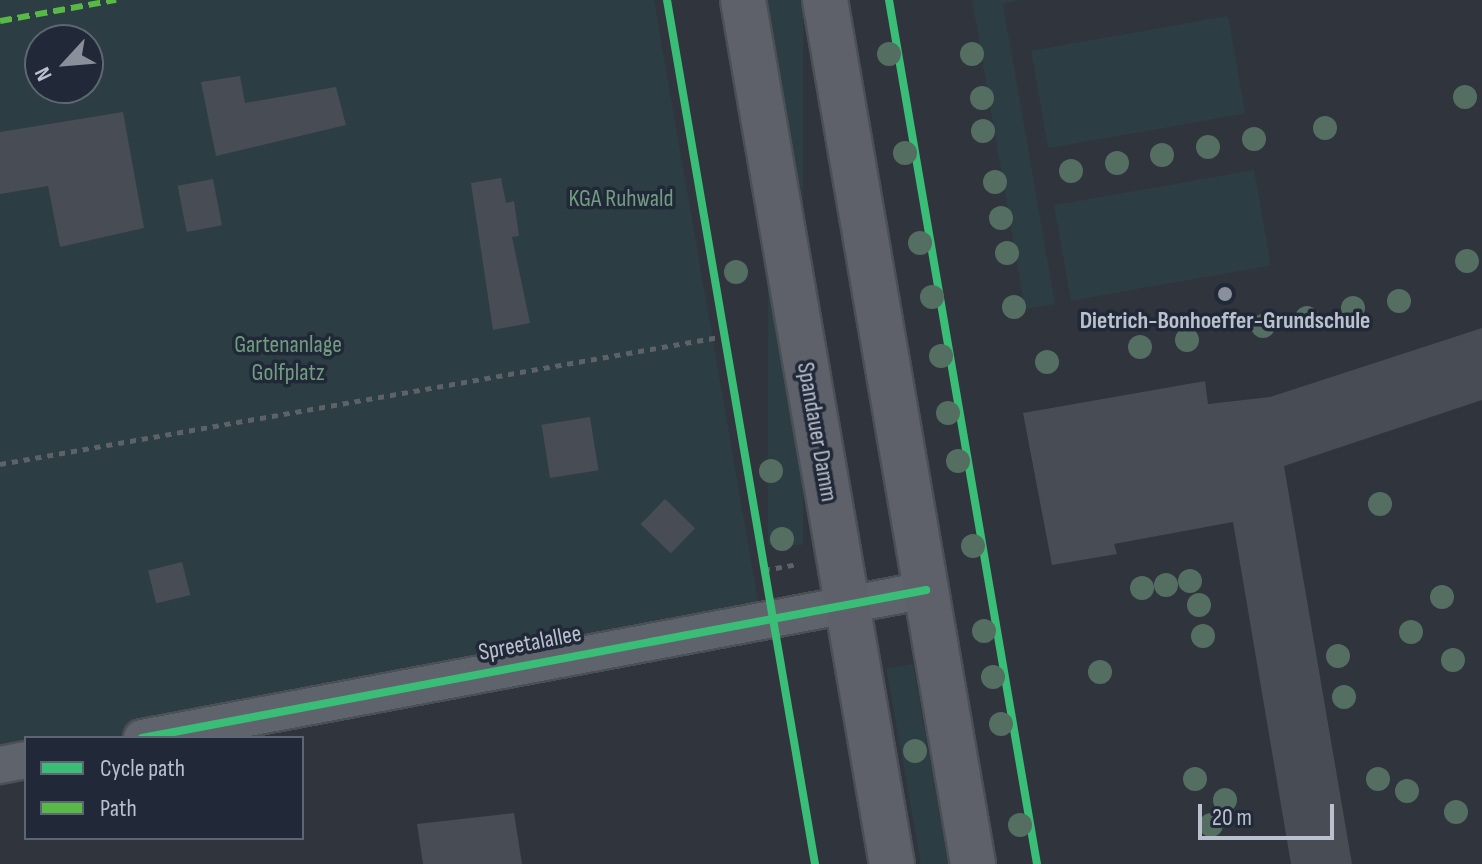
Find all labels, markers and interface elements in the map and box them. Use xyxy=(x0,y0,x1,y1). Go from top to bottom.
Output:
north arrow xyxy=(24,24,104,104)
text: N xyxy=(29,63,58,85)
park label: KGA Ruhwald xyxy=(569,185,673,213)
marker: Dietrich-Bonhoeffer-Grundschule xyxy=(1216,285,1234,303)
place label: Dietrich-Bonhoeffer-Grundschule xyxy=(1080,307,1370,335)
park label: Gartenanlage Golfplatz xyxy=(234,331,342,387)
street label: Spandauer Damm xyxy=(791,360,843,504)
street label: Spreetalallee xyxy=(476,619,584,667)
legend xyxy=(24,736,304,840)
text: Cycle path xyxy=(100,754,185,783)
scale bar xyxy=(1202,788,1338,838)
text: Path xyxy=(100,794,137,823)
text: 20 m xyxy=(1212,803,1252,832)

